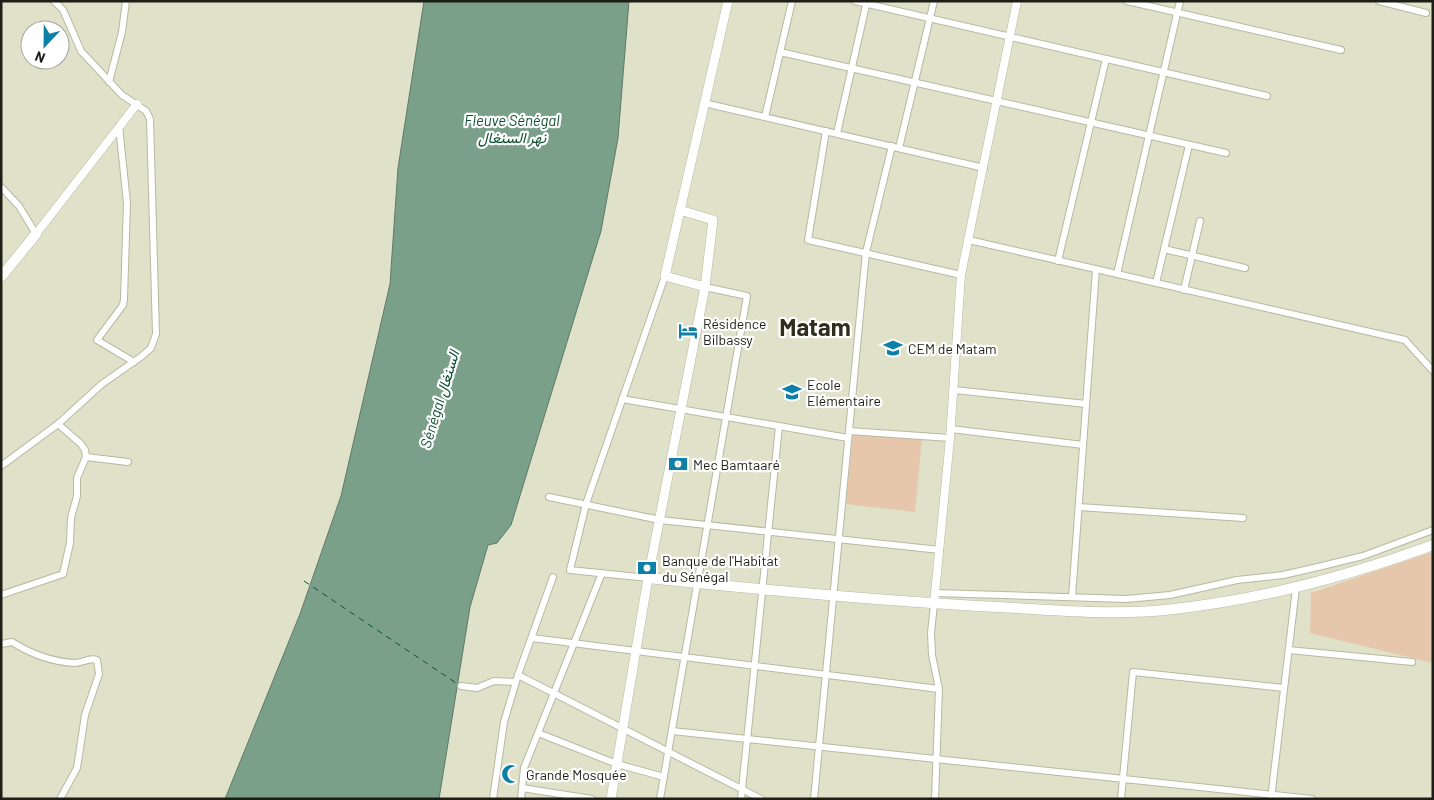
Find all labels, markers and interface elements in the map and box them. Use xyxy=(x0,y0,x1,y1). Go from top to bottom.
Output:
north arrow xyxy=(20,20,70,70)
text: N xyxy=(32,48,47,67)
water label: Fleuve Sénégal نهر السنغال xyxy=(464,111,560,147)
district label: Matam xyxy=(779,312,851,341)
place label: Résidence Bilbassy xyxy=(703,315,766,348)
hotel icon: Résidence Bilbassy xyxy=(677,320,699,342)
school or university icon: CEM de Matam xyxy=(882,337,904,359)
place label: CEM de Matam xyxy=(908,340,997,357)
water label: Sénégal السنغال xyxy=(416,346,464,450)
place label: Ecole Elémentaire xyxy=(807,376,881,409)
school or university icon: Ecole Elémentaire xyxy=(781,381,803,403)
bank icon: Mec Bamtaaré xyxy=(667,453,689,475)
place label: Mec Bamtaaré xyxy=(693,456,780,473)
place label: Banque de l'Habitat du Sénégal xyxy=(662,552,779,585)
bank icon: Banque de l'Habitat du Sénégal xyxy=(636,557,658,579)
mosque icon: Grande Mosquée xyxy=(500,763,522,785)
place label: Grande Mosquée xyxy=(526,766,627,783)

